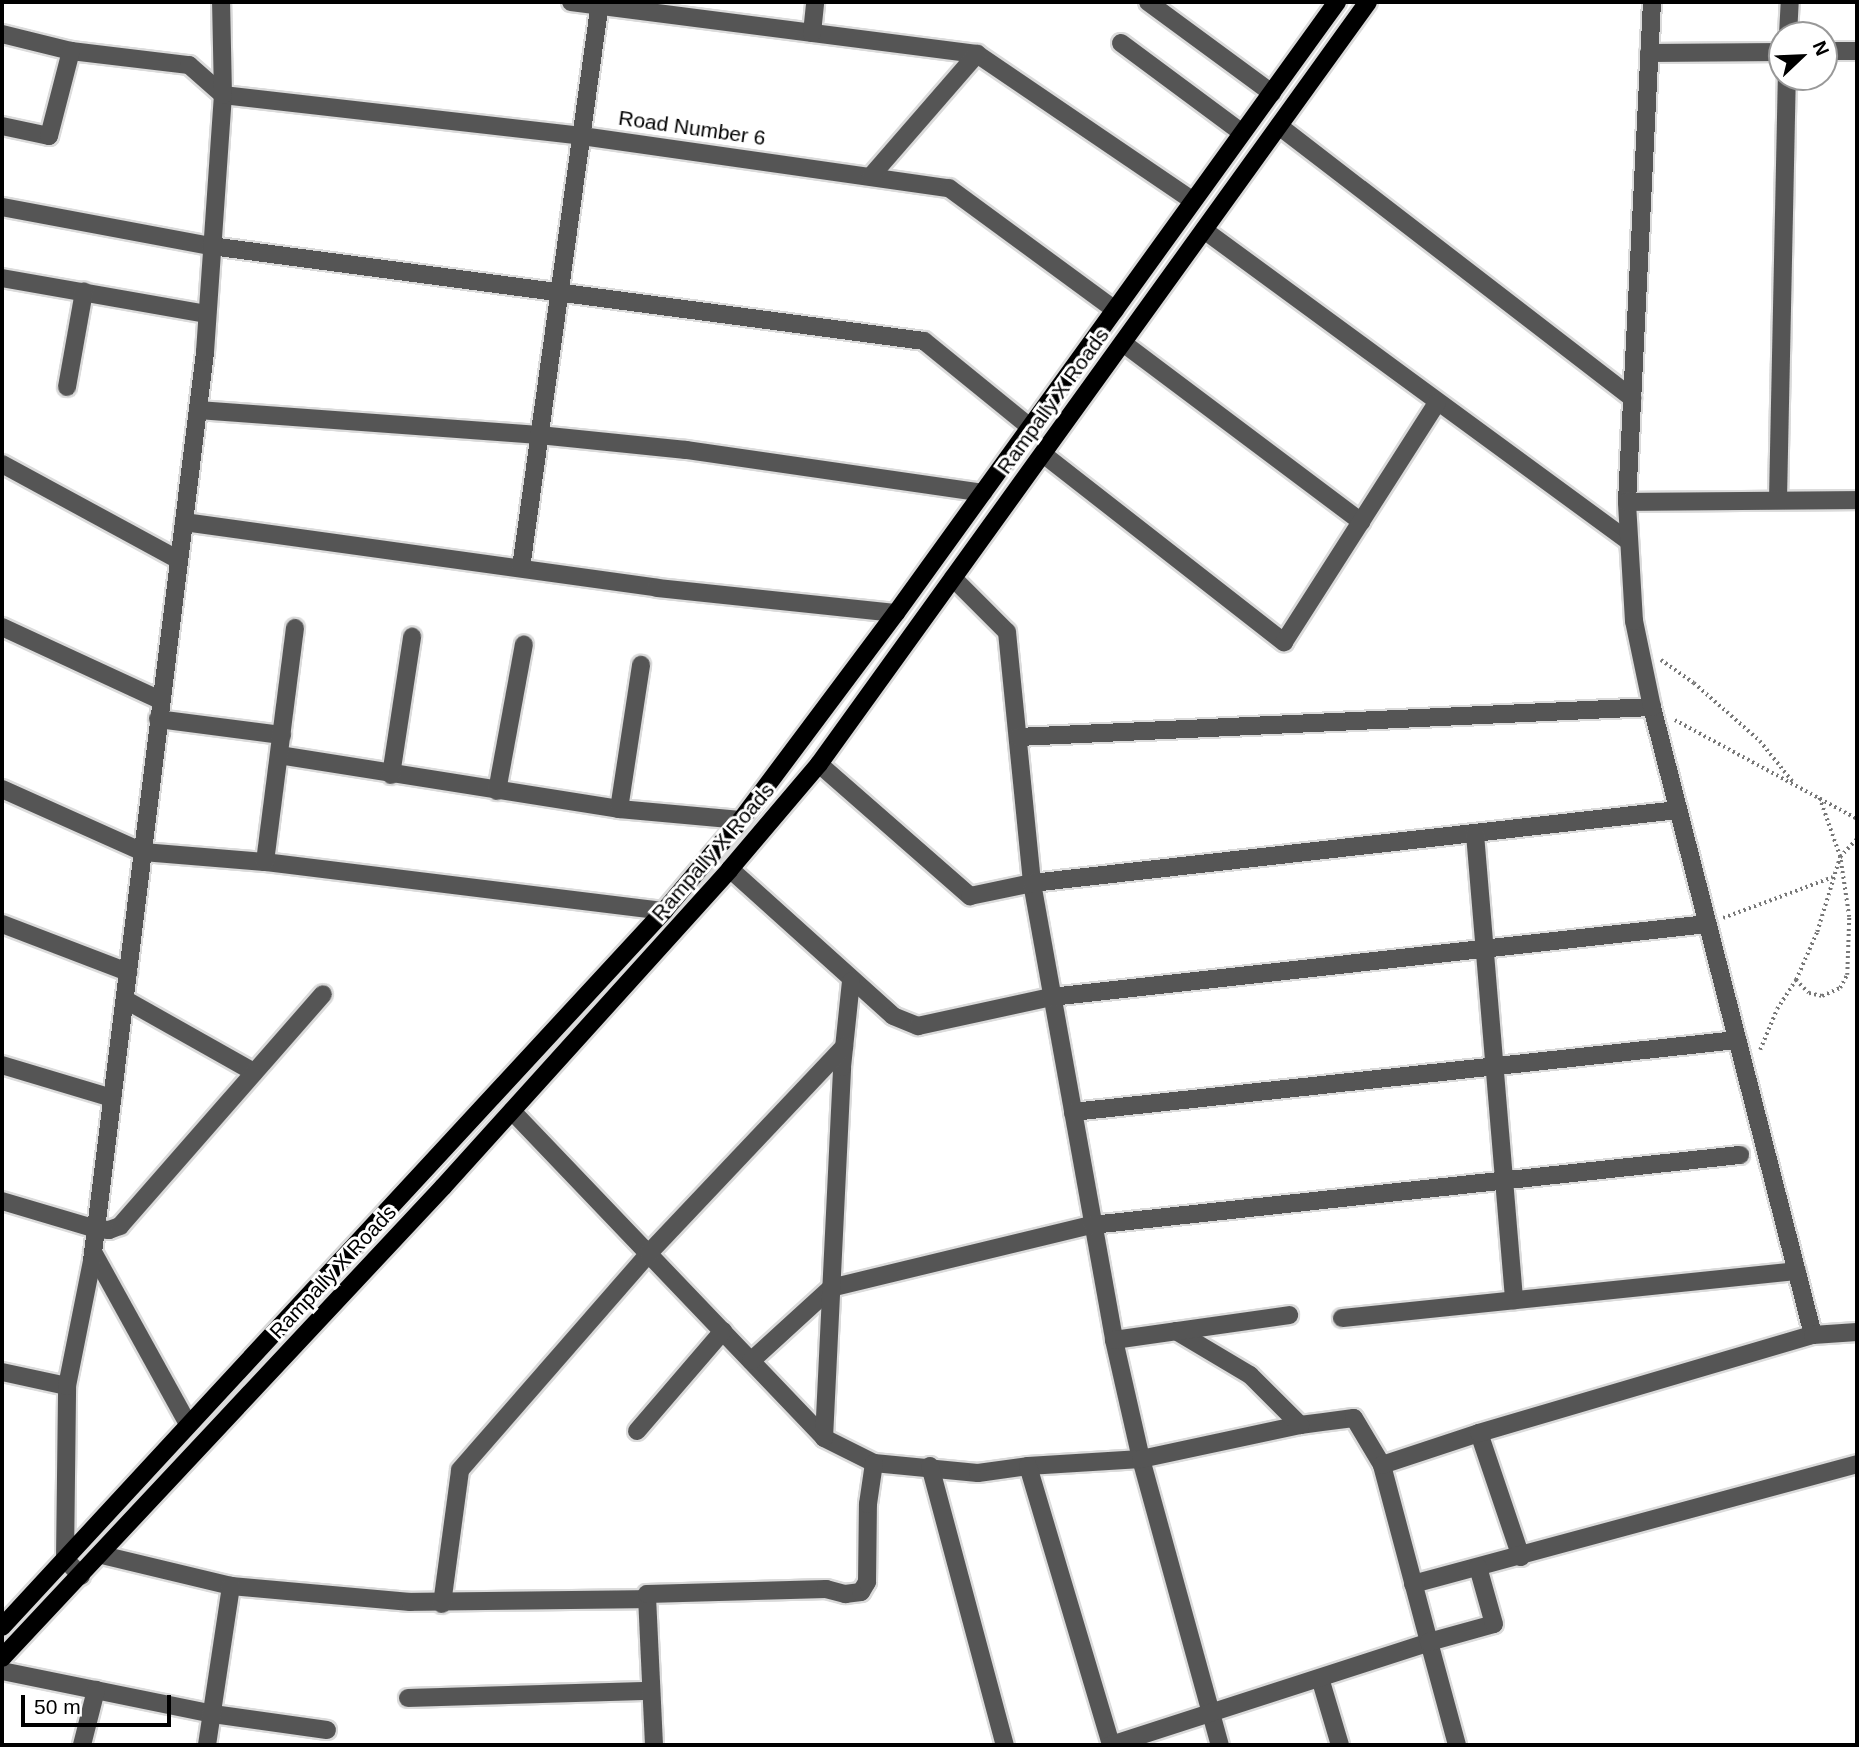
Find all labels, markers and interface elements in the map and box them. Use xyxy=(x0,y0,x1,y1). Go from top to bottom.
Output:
north arrow xyxy=(1768,21,1838,91)
text: N xyxy=(1809,38,1833,59)
street label: Road Number 6 xyxy=(617,105,767,151)
street label: Rampally X Roads xyxy=(992,323,1114,479)
street label: Rampally X Roads xyxy=(646,778,780,926)
street label: Rampally X Roads xyxy=(264,1200,402,1344)
scale bar xyxy=(24,1680,175,1724)
text: 50 m xyxy=(34,1695,81,1718)

